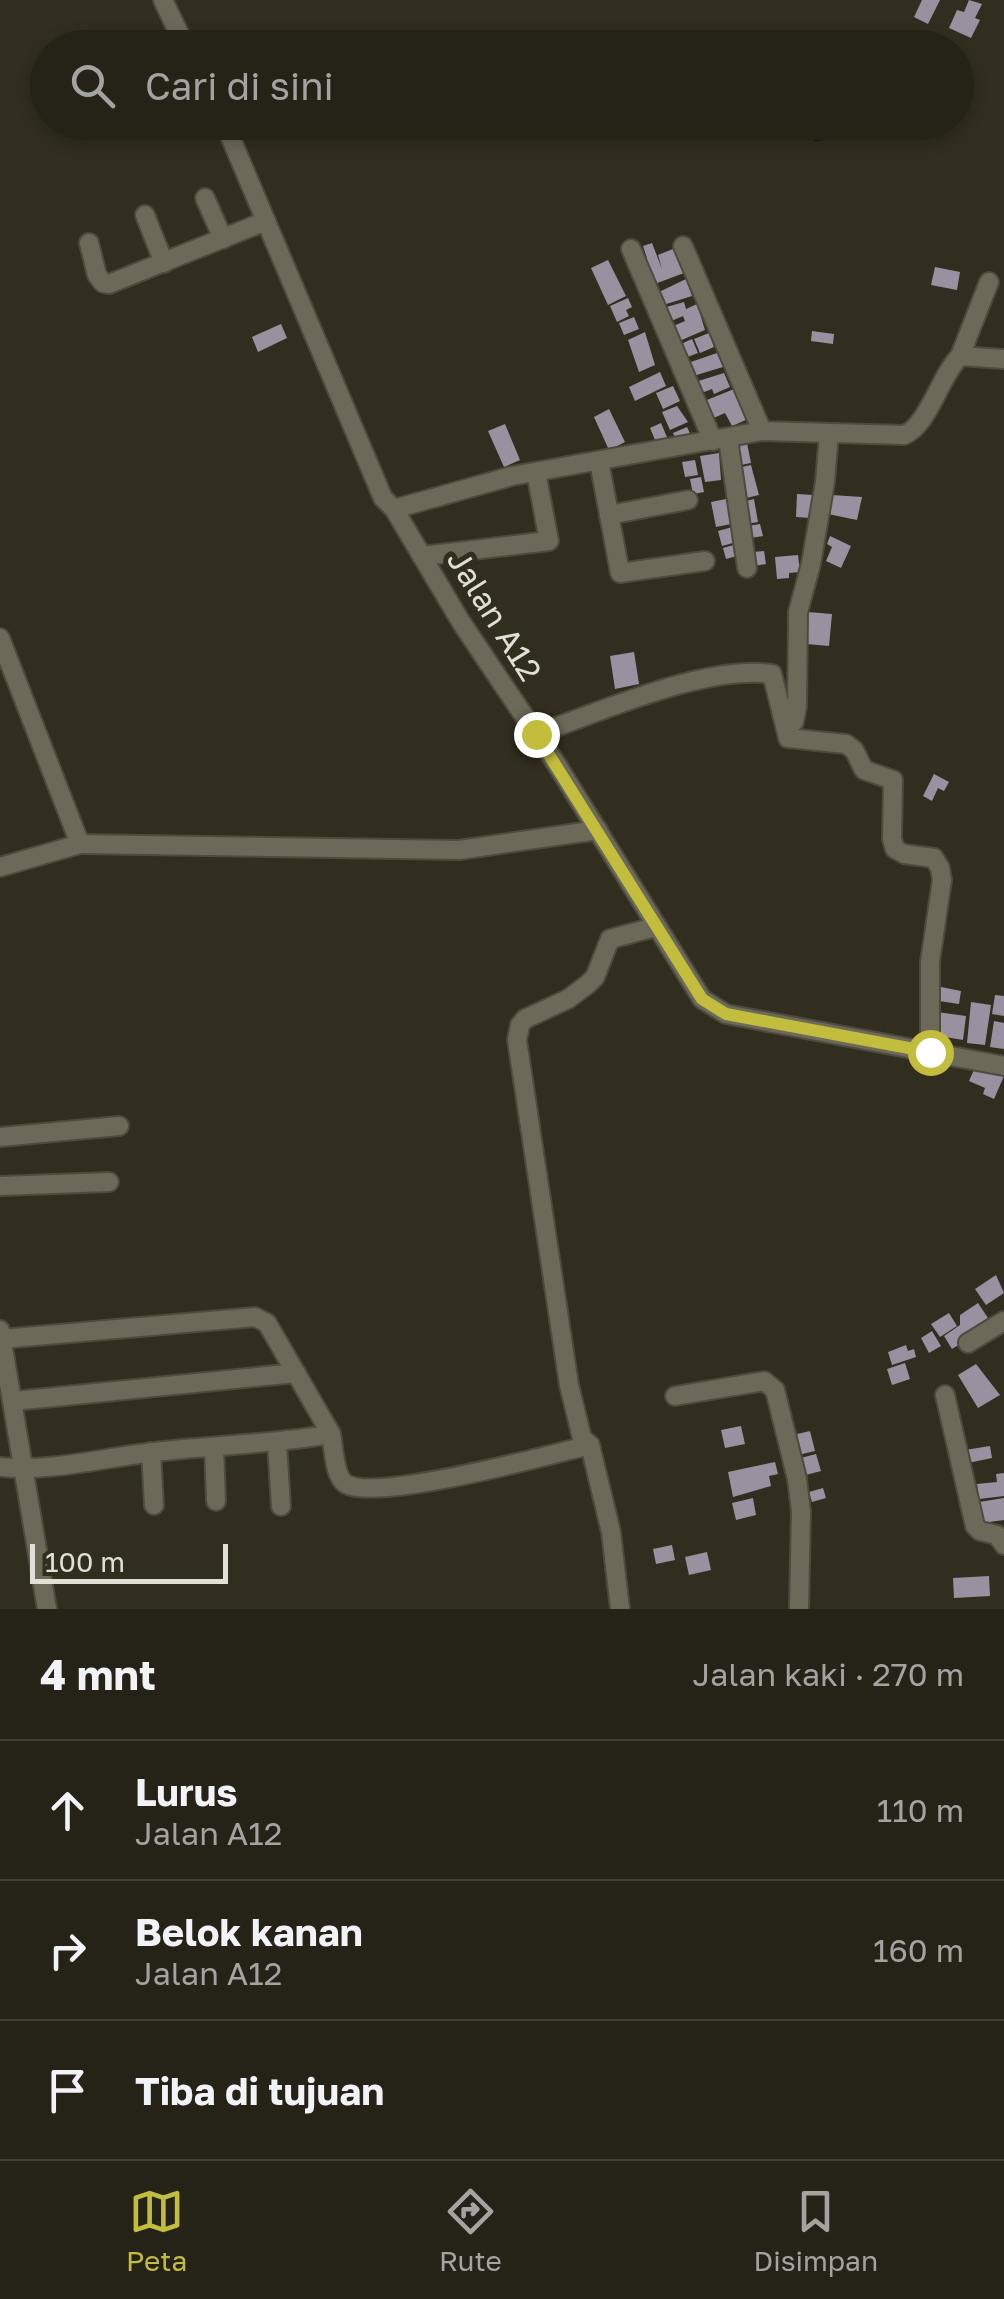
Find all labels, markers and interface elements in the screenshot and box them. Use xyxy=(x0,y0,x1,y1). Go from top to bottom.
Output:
search box xyxy=(30,30,974,140)
icon: search xyxy=(65,58,120,113)
text: Cari di sini xyxy=(145,63,334,108)
street label: Jalan A12 xyxy=(440,542,550,688)
route end xyxy=(514,712,560,758)
route start xyxy=(908,1030,954,1076)
scale bar xyxy=(30,1539,228,1584)
text: 100 m xyxy=(45,1545,125,1578)
text: 4 mnt xyxy=(40,1649,156,1699)
text: Jalan kaki · 270 m xyxy=(692,1655,964,1693)
text: Lurus xyxy=(135,1769,238,1814)
icon: ahead xyxy=(40,1783,95,1838)
text: 110 m xyxy=(877,1791,964,1829)
text: Jalan A12 xyxy=(135,1814,282,1852)
text: Belok kanan xyxy=(135,1909,363,1954)
icon: right xyxy=(40,1923,95,1978)
text: 160 m xyxy=(873,1931,964,1969)
text: Jalan A12 xyxy=(135,1954,282,1992)
icon: arrive xyxy=(40,2063,95,2118)
text: Tiba di tujuan xyxy=(135,2068,384,2113)
tab: Peta xyxy=(126,2184,187,2277)
tab: Rute xyxy=(439,2184,502,2277)
tab: Disimpan xyxy=(754,2184,878,2277)

